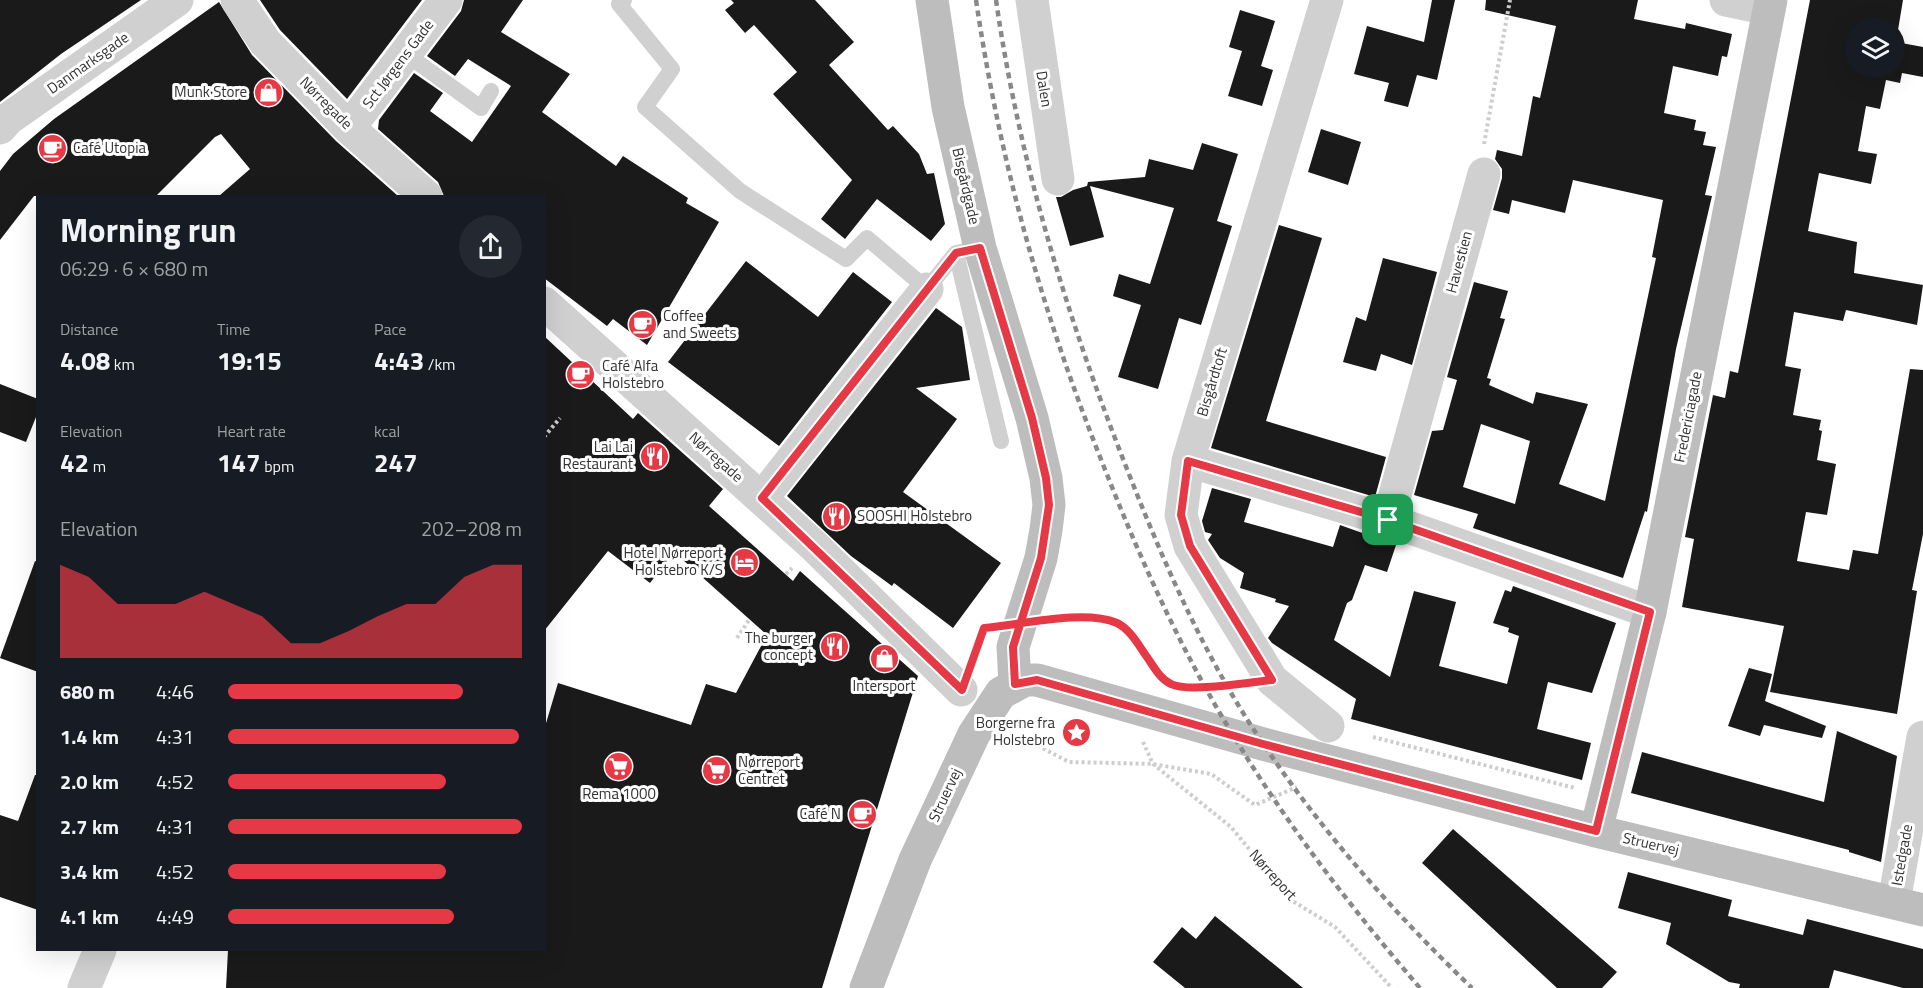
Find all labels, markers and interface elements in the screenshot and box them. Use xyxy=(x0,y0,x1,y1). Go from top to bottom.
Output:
street label: Sct Jørgens Gade xyxy=(356,14,439,113)
map controls xyxy=(1845,18,1905,78)
button: layers xyxy=(1845,18,1905,78)
street label: Danmarksgade xyxy=(42,26,133,99)
street label: Dalen xyxy=(1030,69,1059,109)
street label: Nørregade xyxy=(295,71,358,134)
shop icon: Munk Store xyxy=(252,76,284,108)
place label: Munk Store xyxy=(174,80,247,103)
cafe icon: Café Utopia xyxy=(36,132,68,164)
place label: Café Utopia xyxy=(73,136,146,159)
street label: Bisgårdgade xyxy=(946,145,987,227)
text: Morning run xyxy=(60,205,237,255)
button: share xyxy=(459,215,522,278)
street label: Havestien xyxy=(1439,228,1478,295)
text: 06:29 · 6 × 680 m xyxy=(60,253,208,284)
place label: Coffee and Sweets xyxy=(663,304,737,344)
cafe icon: Coffee and Sweets xyxy=(626,309,658,341)
text: Distance xyxy=(60,317,118,341)
text: Time xyxy=(217,317,250,341)
text: Pace xyxy=(374,317,406,341)
text: 4.08 xyxy=(60,341,110,380)
text: 19:15 xyxy=(217,341,282,380)
text: 4:43 xyxy=(374,341,424,380)
street label: Bisgårdtoft xyxy=(1190,344,1233,419)
text: km xyxy=(110,352,135,376)
text: /km xyxy=(424,352,456,376)
place label: Café Alfa Holstebro xyxy=(602,354,664,394)
cafe icon: Café Alfa Holstebro xyxy=(565,359,597,391)
street label: Fredericiagade xyxy=(1667,369,1708,464)
text: Elevation xyxy=(60,419,122,443)
text: Heart rate xyxy=(217,419,286,443)
text: kcal xyxy=(374,419,400,443)
street label: Nørregade xyxy=(684,426,749,487)
place label: Lai Lai Restaurant xyxy=(563,435,634,475)
restaurant icon: Lai Lai Restaurant xyxy=(638,440,670,472)
text: 42 xyxy=(60,443,89,482)
text: 147 xyxy=(217,443,261,482)
text: 247 xyxy=(374,443,418,482)
text: m xyxy=(89,454,106,478)
text: bpm xyxy=(261,454,294,478)
pin xyxy=(1362,494,1413,545)
restaurant icon: SOOSHI Holstebro xyxy=(820,500,852,532)
icon: arrive xyxy=(1371,503,1404,536)
place label: SOOSHI Holstebro xyxy=(857,504,972,527)
text: Elevation xyxy=(60,513,138,544)
text: 202–208 m xyxy=(421,513,522,544)
place label: Hotel Nørreport Holstebro K/S xyxy=(623,541,724,581)
hotel icon: Hotel Nørreport Holstebro K/S xyxy=(728,546,760,578)
place label: The burger concept xyxy=(745,626,814,666)
restaurant icon: The burger concept xyxy=(818,631,850,663)
shop icon: Intersport xyxy=(868,643,900,675)
place label: Intersport xyxy=(853,674,916,697)
text: 680 m xyxy=(60,676,115,707)
text: 4:46 xyxy=(156,676,194,707)
place label: Borgerne fra Holstebro xyxy=(976,711,1055,751)
place icon: Borgerne fra Holstebro xyxy=(1060,716,1092,748)
text: 1.4 km xyxy=(60,721,119,752)
text: 4:31 xyxy=(156,721,194,752)
place label: Nørreport Centret xyxy=(738,750,801,790)
supermarket icon: Rema 1000 xyxy=(603,751,635,783)
supermarket icon: Nørreport Centret xyxy=(701,755,733,787)
street label: Struervej xyxy=(922,764,967,826)
text: 2.0 km xyxy=(60,766,119,797)
text: 4:52 xyxy=(156,766,194,797)
place label: Rema 1000 xyxy=(582,782,656,805)
cafe icon: Café N xyxy=(846,798,878,830)
place label: Café N xyxy=(799,802,841,825)
text: 2.7 km xyxy=(60,811,119,842)
text: 4:31 xyxy=(156,811,194,842)
street label: Istedgade xyxy=(1885,822,1918,888)
street label: Struervej xyxy=(1621,826,1682,861)
street label: Nørreport xyxy=(1244,844,1303,906)
text: 3.4 km xyxy=(60,856,119,887)
text: 4:52 xyxy=(156,856,194,887)
text: 4.1 km xyxy=(60,901,119,932)
text: 4:49 xyxy=(156,901,194,932)

